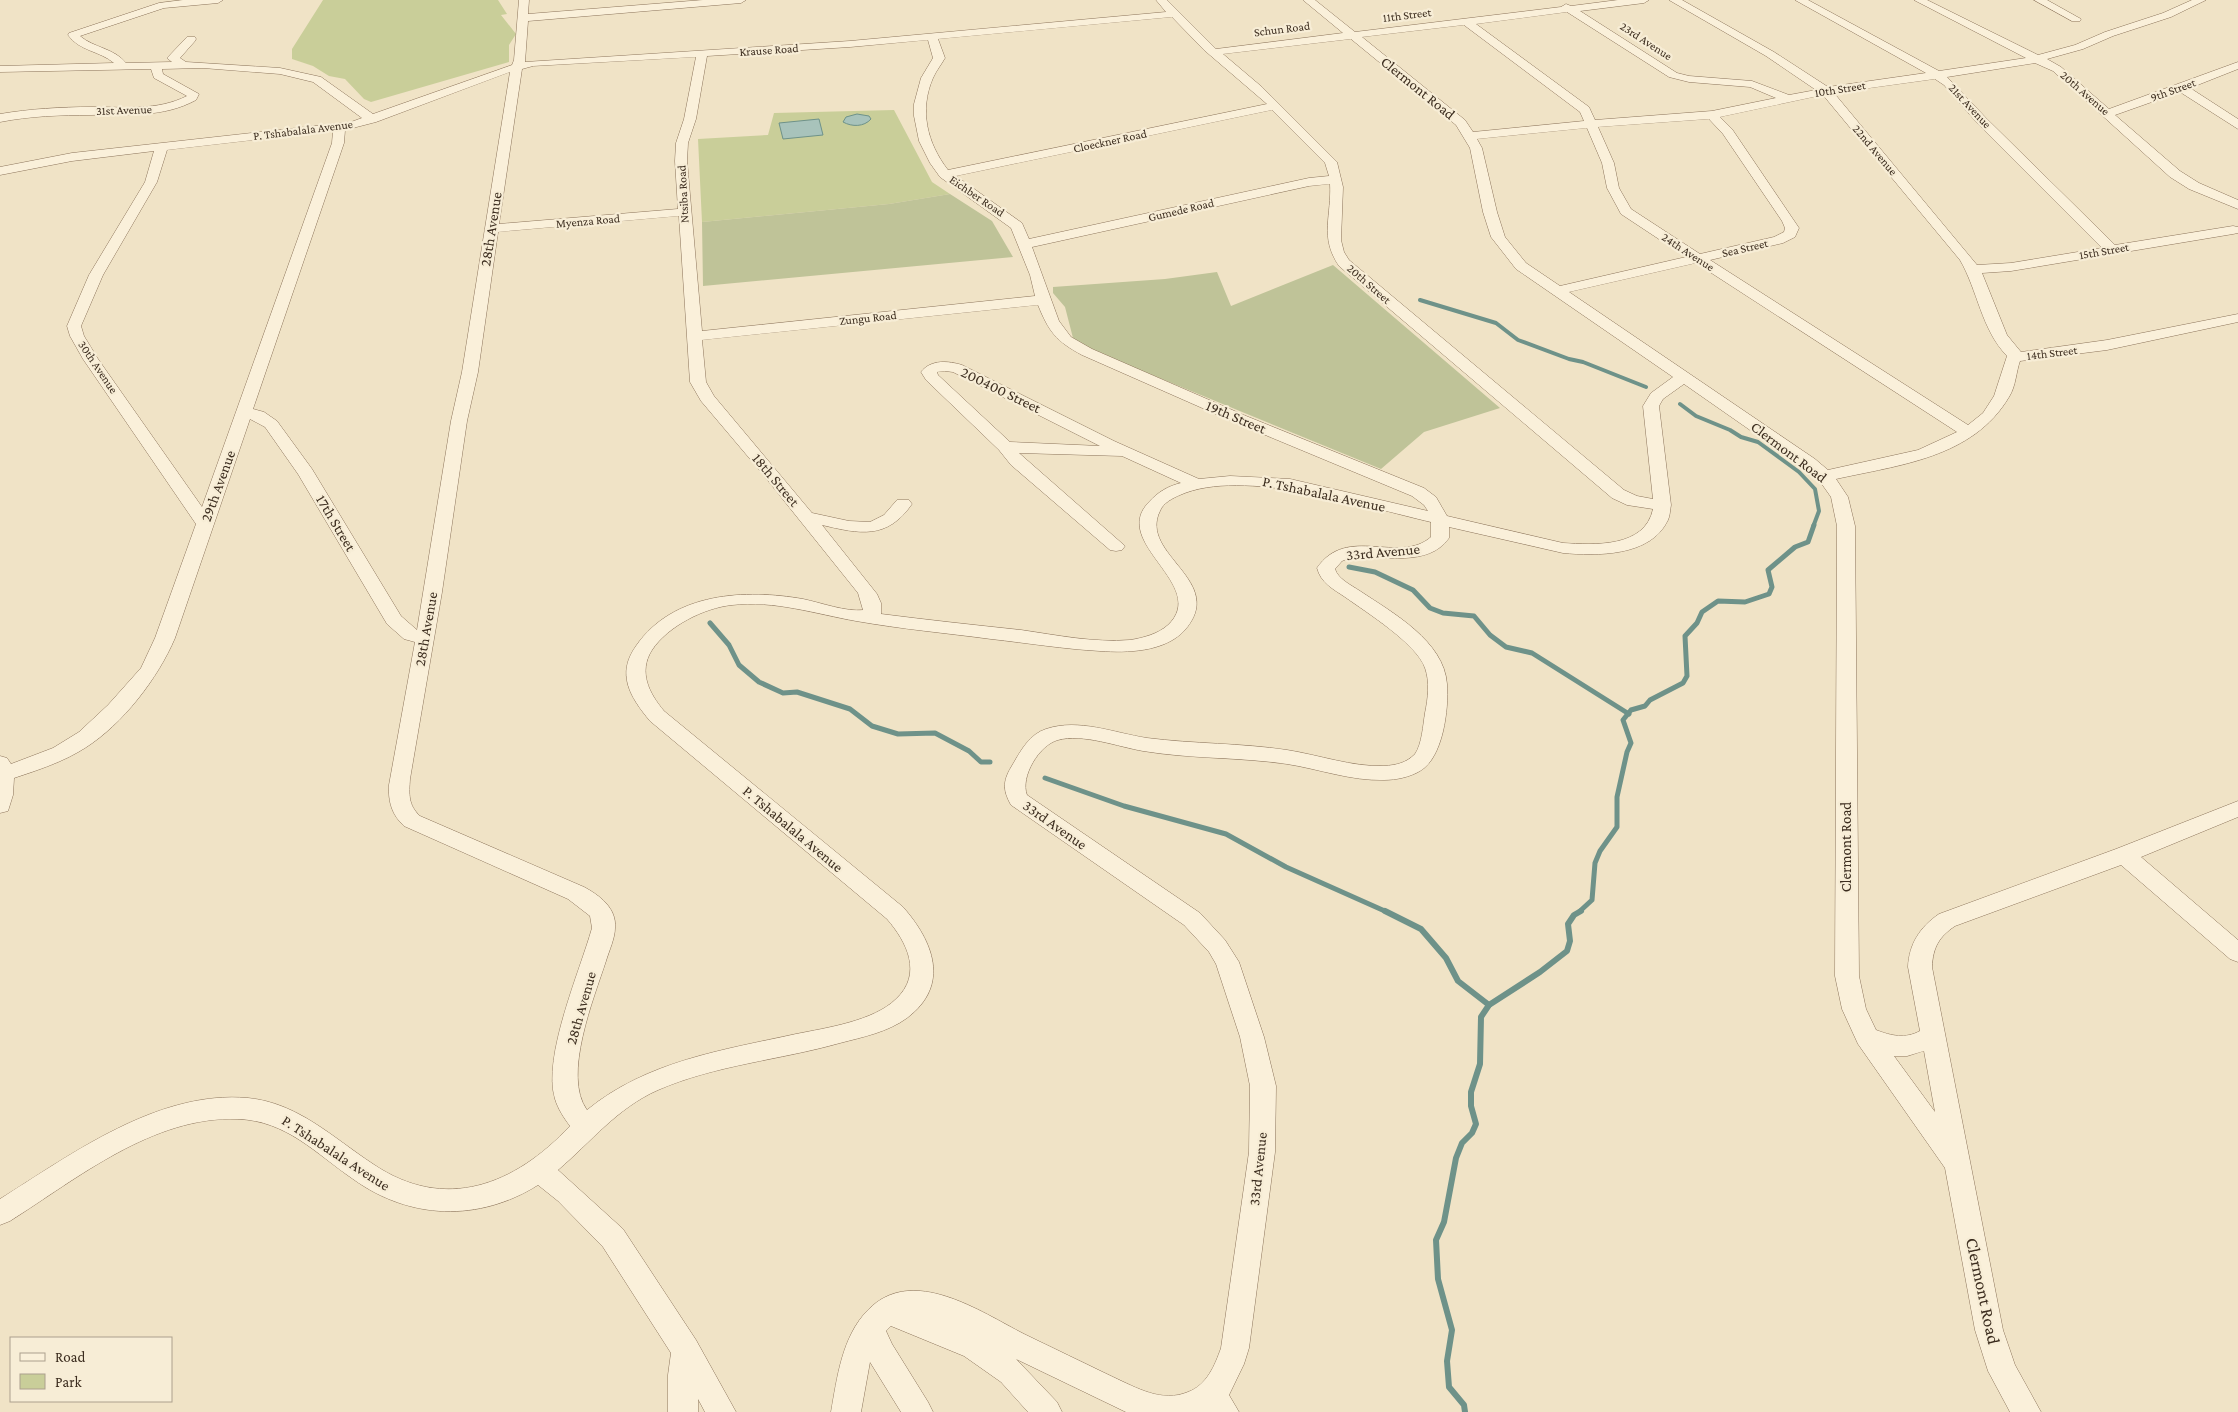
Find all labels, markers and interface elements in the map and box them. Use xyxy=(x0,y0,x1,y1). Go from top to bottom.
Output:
street label: 11th Street xyxy=(1382,5,1433,25)
street label: Schun Road xyxy=(1253,19,1312,39)
street label: 23rd Avenue xyxy=(1617,19,1675,63)
street label: Krause Road xyxy=(739,41,800,59)
street label: Clermont Road xyxy=(1378,53,1458,123)
street label: 20th Avenue xyxy=(2058,68,2112,118)
street label: 9th Street xyxy=(2149,75,2198,105)
street label: 10th Street xyxy=(1813,78,1868,100)
street label: 21st Avenue xyxy=(1946,81,1994,131)
street label: 31st Avenue xyxy=(96,102,152,118)
street label: P. Tshabalala Avenue xyxy=(252,117,354,143)
street label: 22nd Avenue xyxy=(1850,122,1900,178)
street label: Cloeckner Road xyxy=(1072,126,1149,156)
street label: Ntsiba Road xyxy=(674,164,692,223)
street label: Eichber Road xyxy=(947,172,1008,220)
street label: 28th Avenue xyxy=(477,190,505,267)
street label: Gumede Road xyxy=(1147,195,1216,224)
street label: Myenza Road xyxy=(555,211,621,231)
street label: 24th Avenue xyxy=(1659,230,1717,274)
street label: Sea Street xyxy=(1721,236,1770,260)
street label: 15th Street xyxy=(2078,240,2131,262)
street label: 20th Street xyxy=(1344,261,1394,307)
street label: Zungu Road xyxy=(839,308,898,328)
street label: 30th Avenue xyxy=(75,338,121,396)
street label: 14th Street xyxy=(2026,343,2079,363)
street label: 200400 Street xyxy=(959,364,1044,417)
street label: 19th Street xyxy=(1204,397,1269,437)
street label: Clermont Road xyxy=(1748,418,1830,486)
street label: 29th Avenue xyxy=(198,448,238,524)
street label: 18th Street xyxy=(749,450,803,510)
street label: P. Tshabalala Avenue xyxy=(1261,473,1387,515)
street label: 17th Street xyxy=(313,492,360,555)
street label: 33rd Avenue xyxy=(1345,541,1421,563)
street label: 28th Avenue xyxy=(412,590,440,667)
street label: P. Tshabalala Avenue xyxy=(740,783,846,876)
street label: 33rd Avenue xyxy=(1020,797,1090,853)
street label: Clermont Road xyxy=(1838,802,1854,892)
street label: 28th Avenue xyxy=(563,969,599,1046)
street label: P. Tshabalala Avenue xyxy=(279,1112,393,1194)
street label: 33rd Avenue xyxy=(1246,1131,1270,1207)
street label: Clermont Road xyxy=(1962,1236,2004,1347)
legend xyxy=(10,1337,172,1402)
text: Road xyxy=(55,1349,86,1365)
text: Park xyxy=(55,1374,82,1390)

